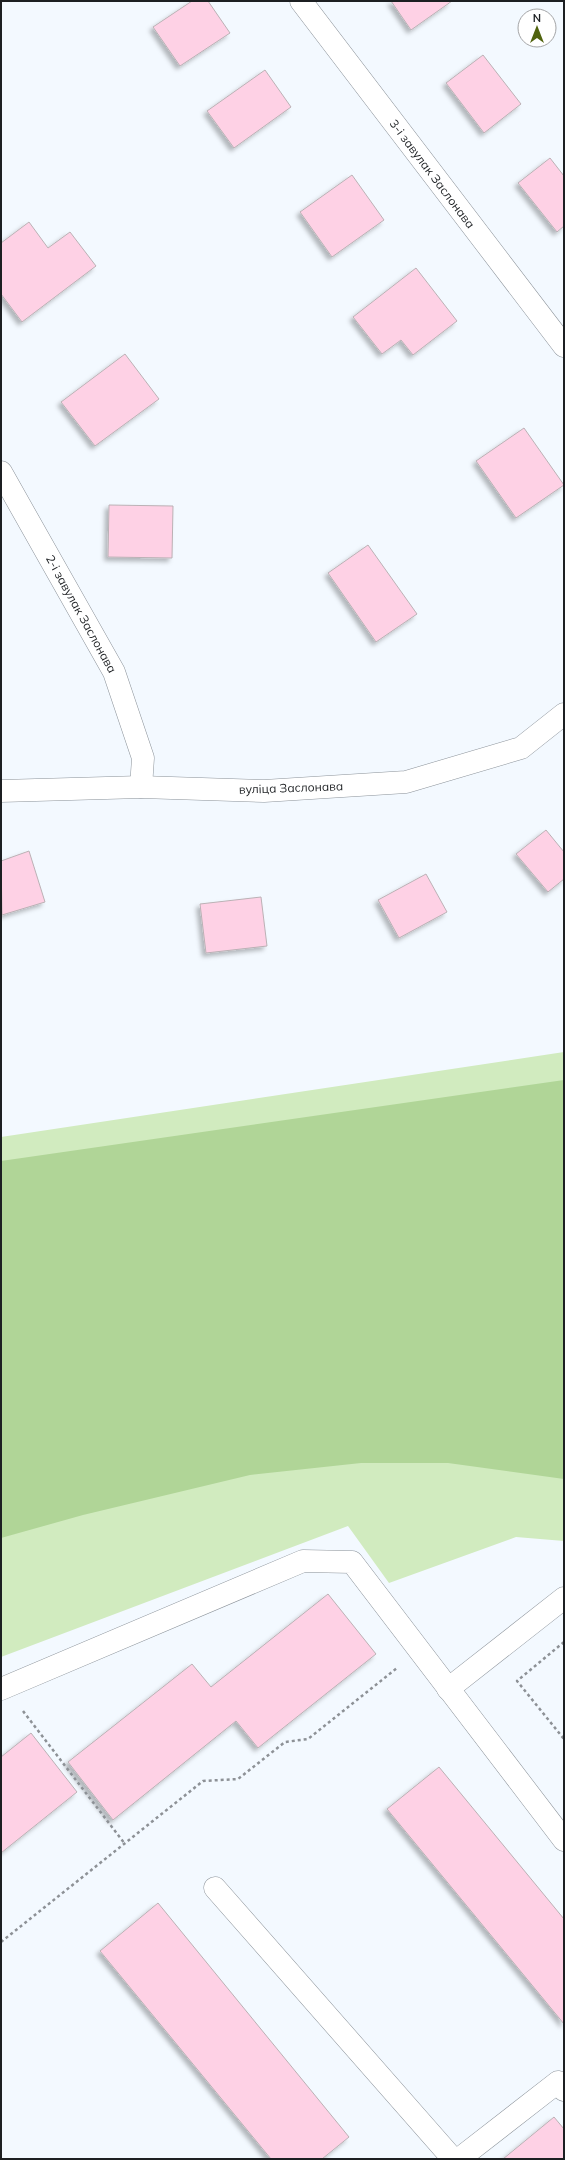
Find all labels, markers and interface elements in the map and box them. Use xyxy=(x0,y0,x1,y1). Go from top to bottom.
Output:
north arrow xyxy=(517,8,557,48)
text: N xyxy=(533,11,541,25)
street label: 3-і завулак Заслонава xyxy=(387,116,478,231)
street label: 2-і завулак Заслонава xyxy=(43,552,120,675)
street label: вуліца Заслонава xyxy=(239,778,343,797)

